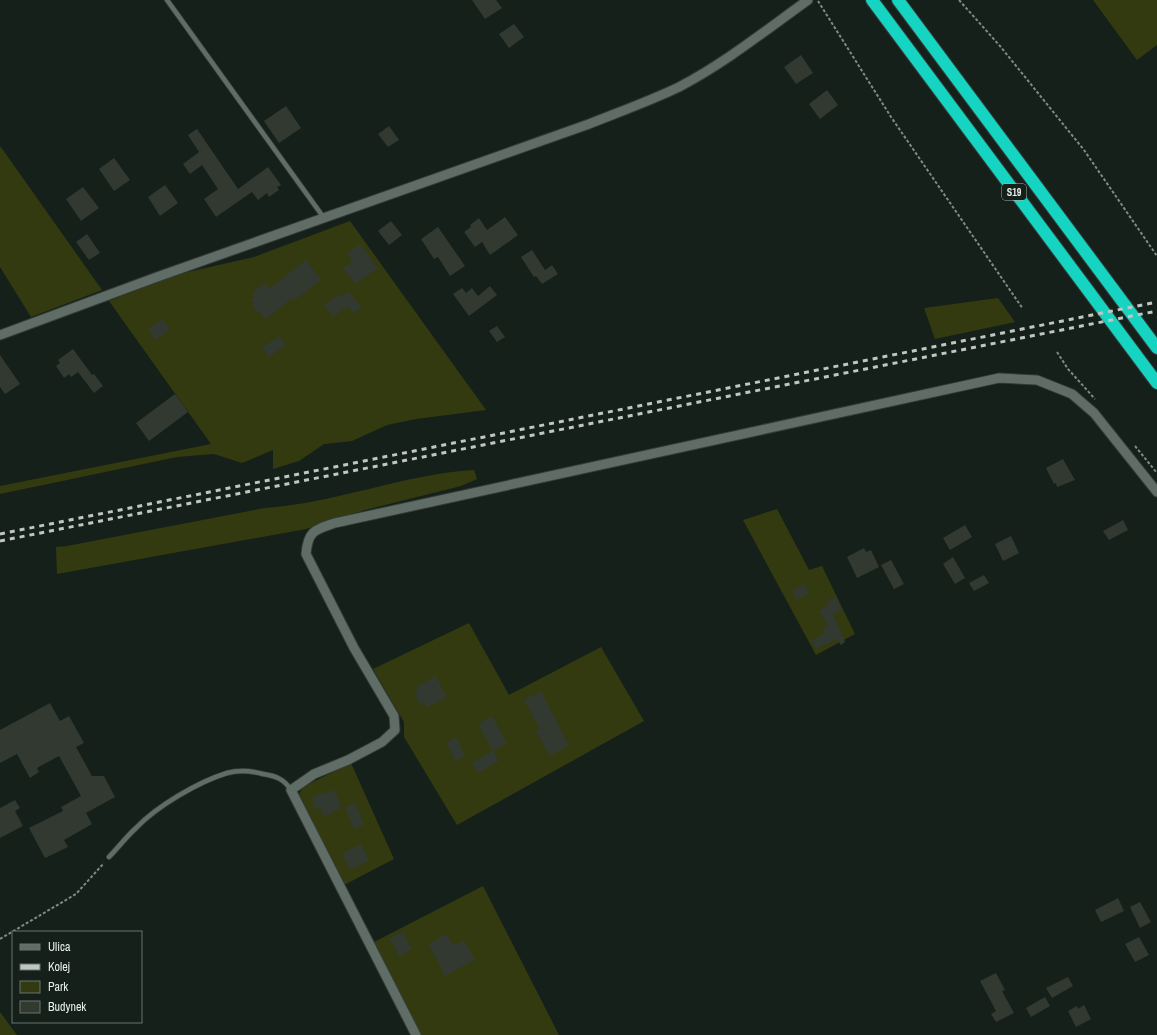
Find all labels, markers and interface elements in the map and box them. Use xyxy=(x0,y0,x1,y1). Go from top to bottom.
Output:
road number: S19 xyxy=(1002,184,1026,200)
legend xyxy=(12,931,142,1023)
text: Ulica xyxy=(48,939,71,955)
text: Kolej xyxy=(48,959,70,975)
text: Park xyxy=(48,979,68,995)
text: Budynek xyxy=(48,999,86,1015)

